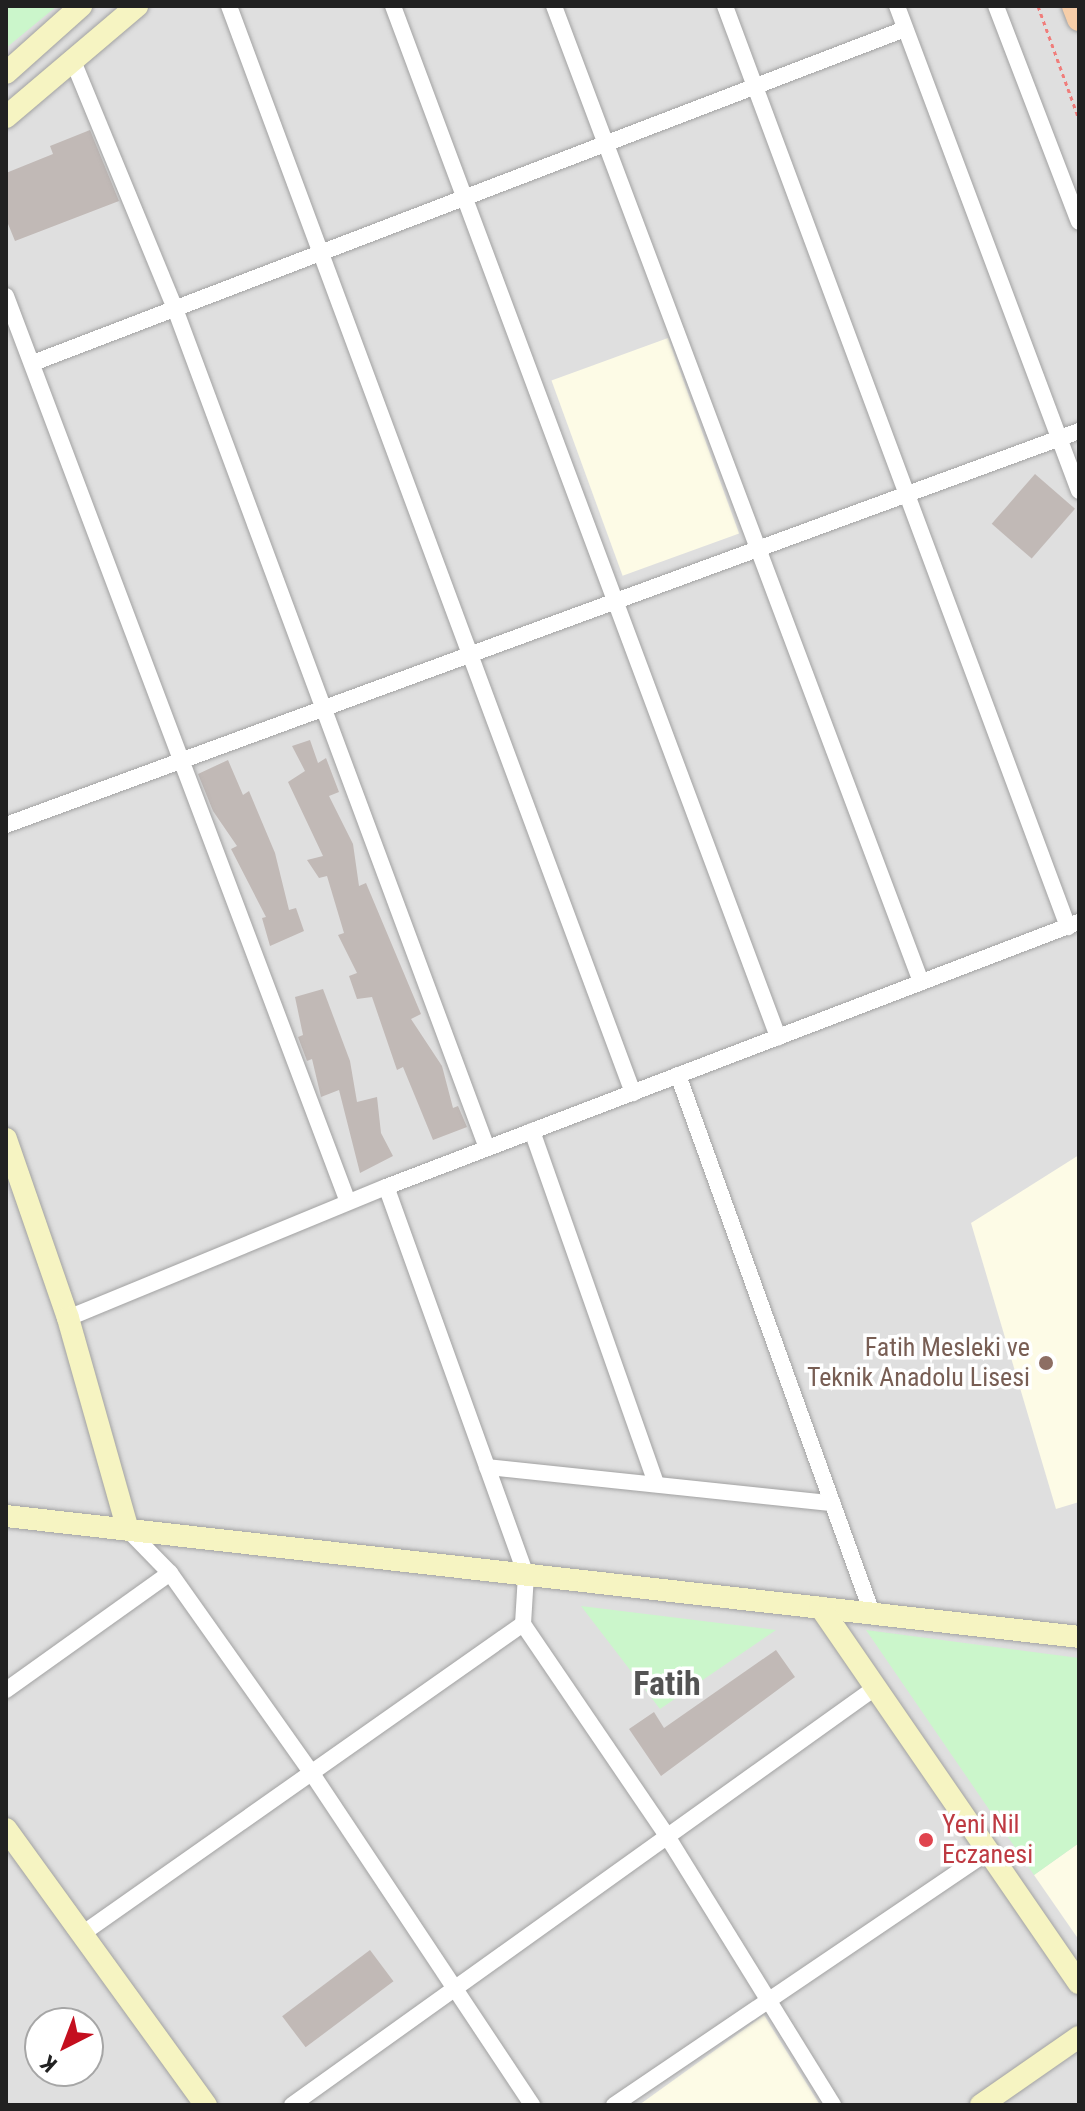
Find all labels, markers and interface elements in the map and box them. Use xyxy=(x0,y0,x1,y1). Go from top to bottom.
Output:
place label: Fatih Mesleki ve Teknik Anadolu Lisesi xyxy=(807,1332,1030,1394)
marker: Fatih Mesleki ve Teknik Anadolu Lisesi xyxy=(1037,1354,1055,1372)
district label: Fatih xyxy=(633,1664,701,1704)
place label: Yeni Nil Eczanesi xyxy=(942,1809,1033,1870)
marker: Yeni Nil Eczanesi xyxy=(917,1831,935,1849)
north arrow xyxy=(24,2007,104,2087)
text: K xyxy=(36,2050,62,2077)

